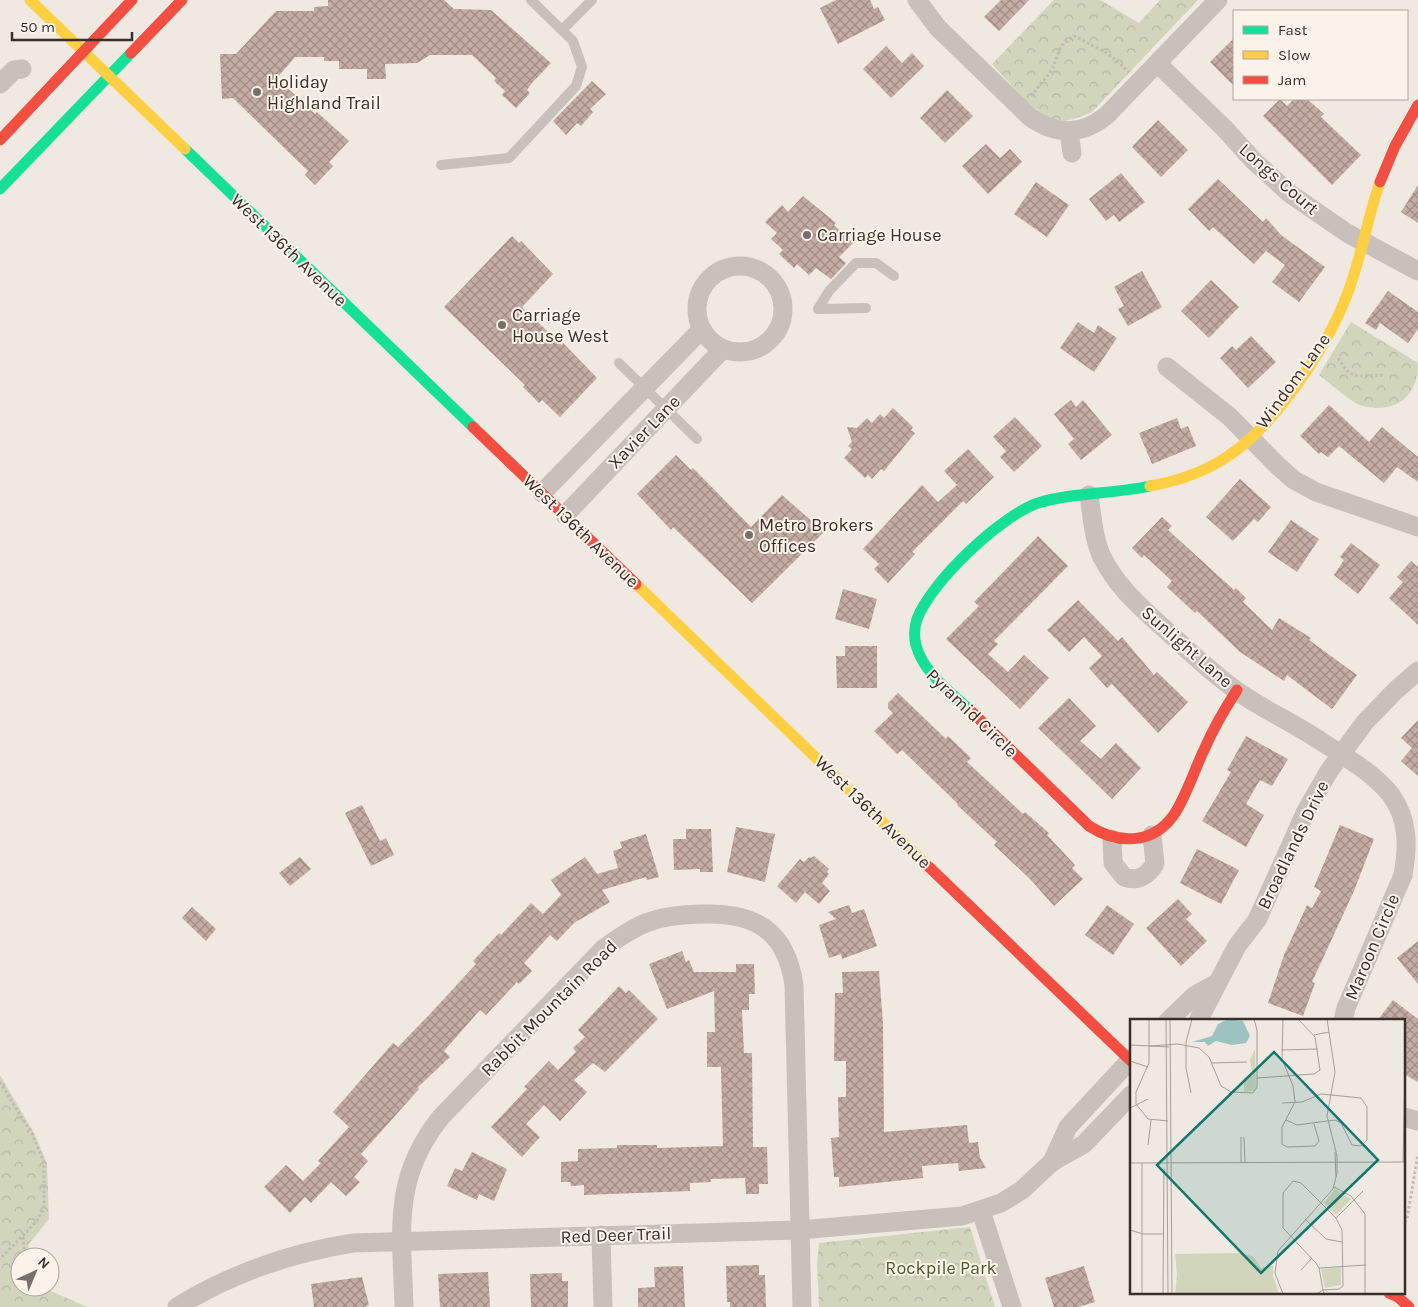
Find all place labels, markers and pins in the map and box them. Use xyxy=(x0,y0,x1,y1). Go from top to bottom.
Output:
place label: Holiday Highland Trail xyxy=(267,71,381,114)
marker: Holiday Highland Trail xyxy=(251,86,263,98)
place label: Carriage House xyxy=(817,224,941,246)
marker: Carriage House xyxy=(801,229,813,241)
place label: Carriage House West xyxy=(512,304,609,347)
marker: Carriage House West xyxy=(496,319,508,331)
place label: Metro Brokers Offices xyxy=(759,514,874,557)
marker: Metro Brokers Offices xyxy=(743,529,755,541)

